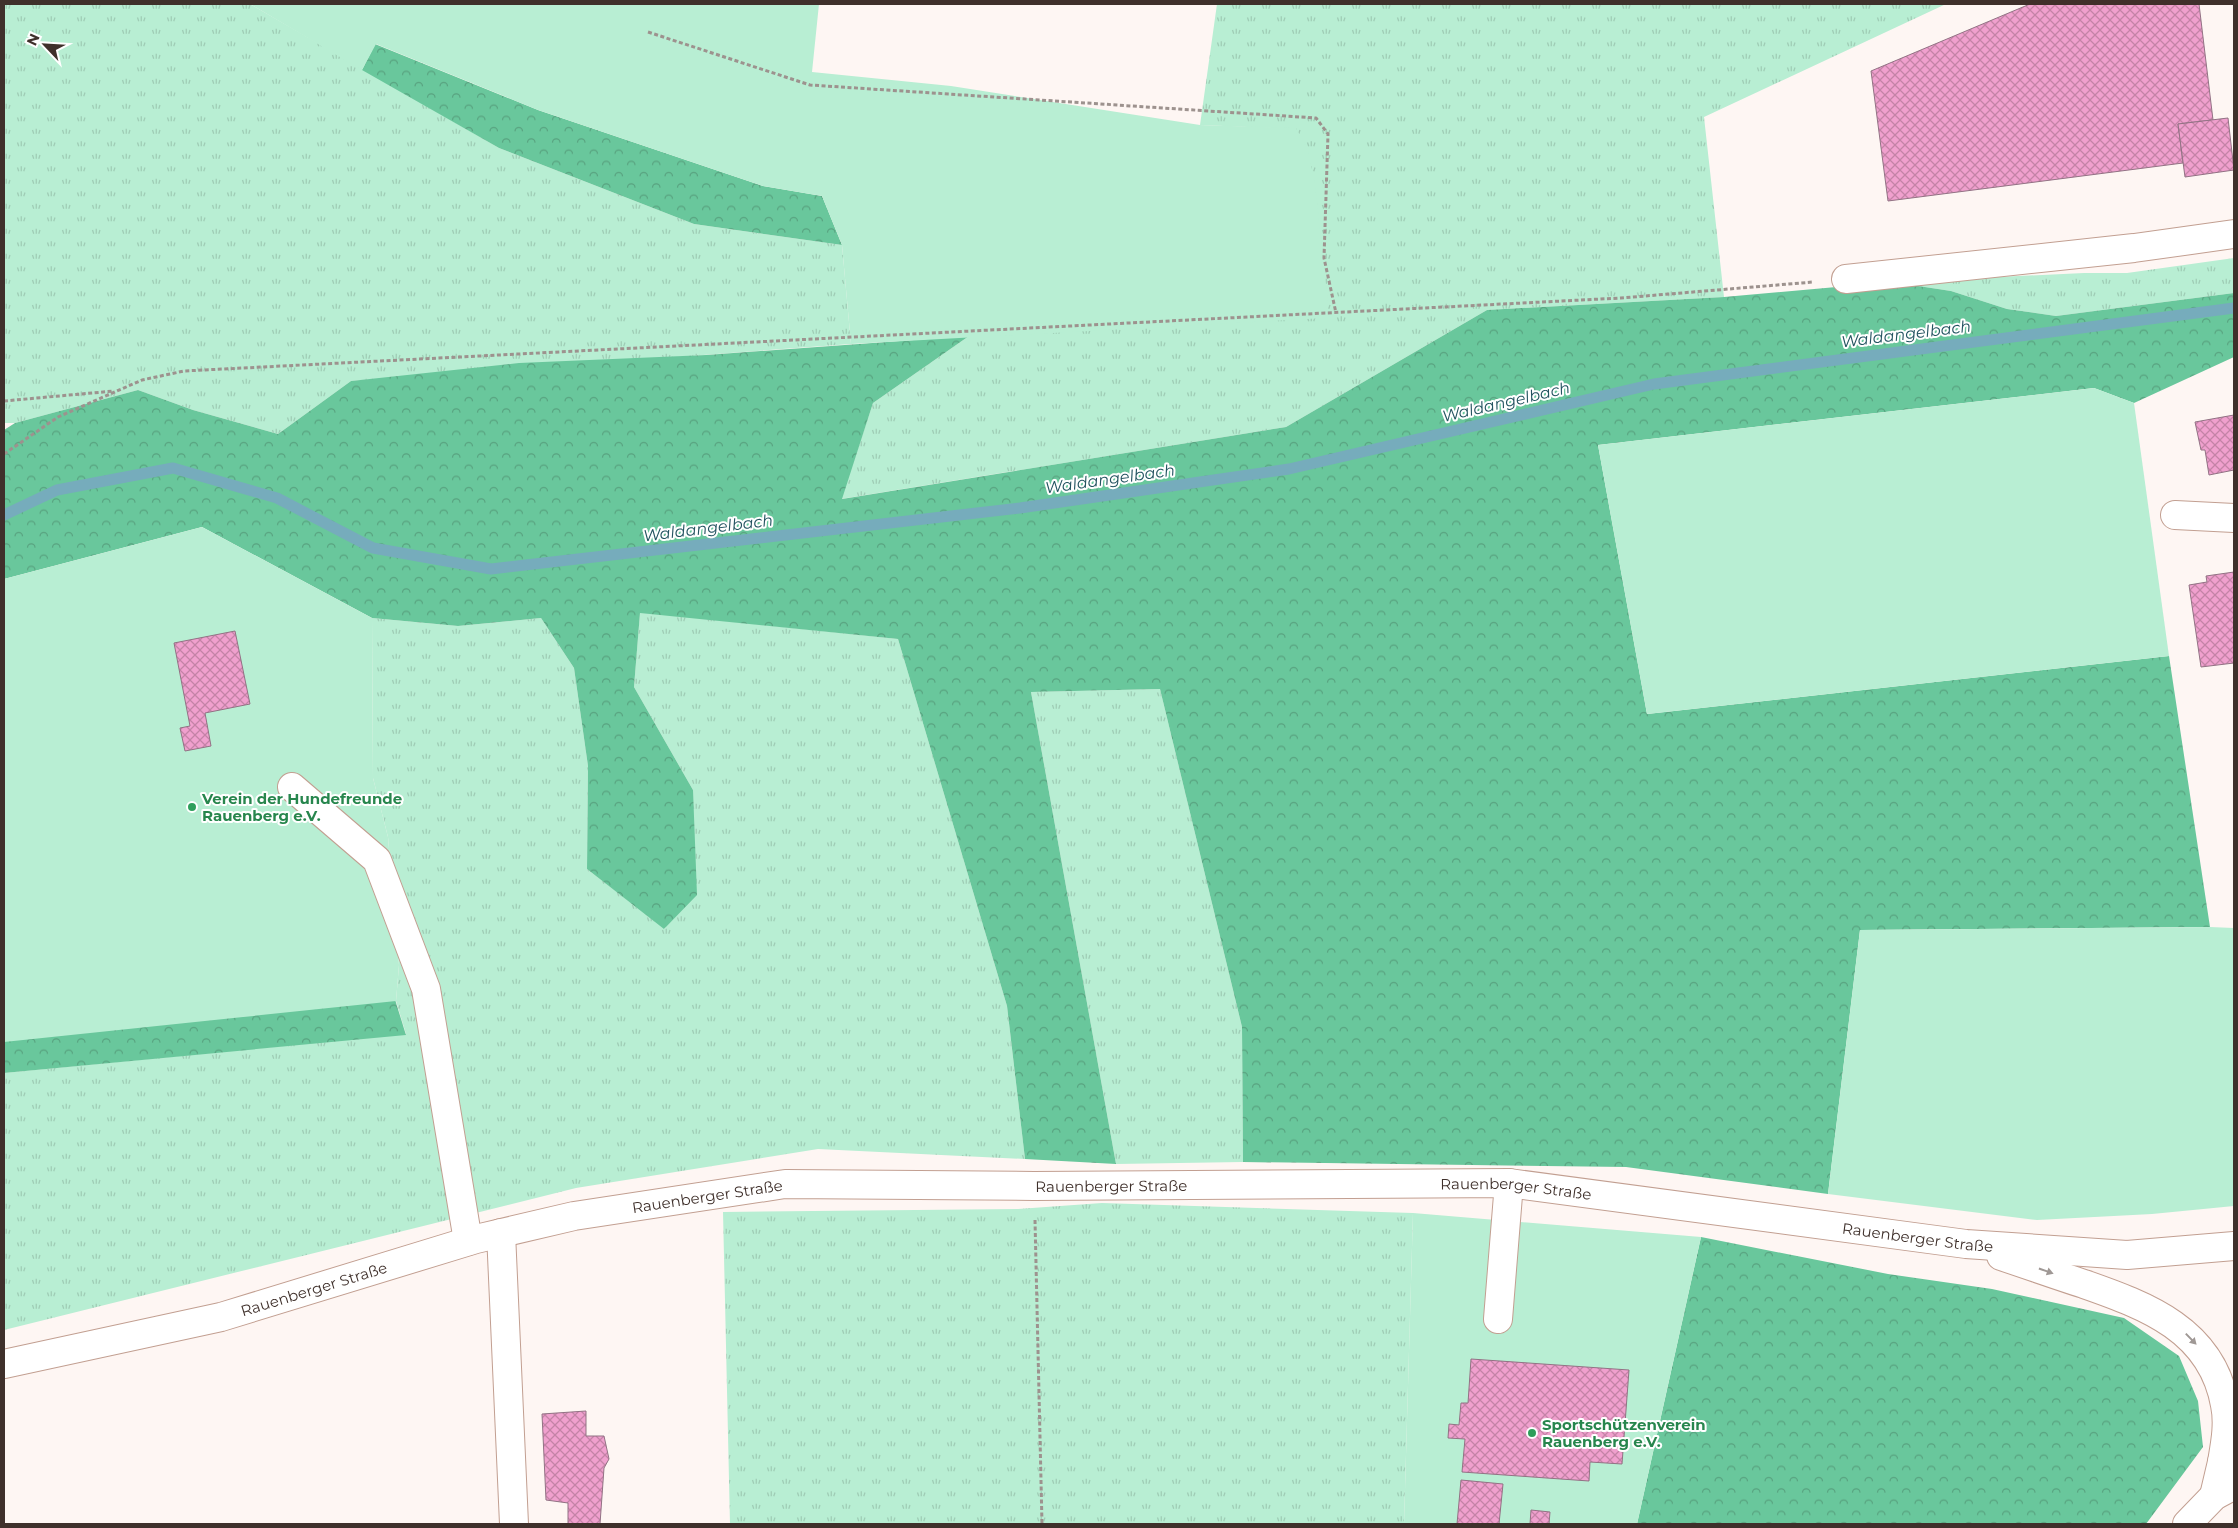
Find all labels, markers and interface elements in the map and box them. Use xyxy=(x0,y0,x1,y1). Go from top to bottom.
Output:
north arrow xyxy=(20,20,70,70)
text: N xyxy=(23,31,44,48)
water label: Waldangelbach xyxy=(1840,317,1972,351)
water label: Waldangelbach xyxy=(1440,378,1572,426)
water label: Waldangelbach xyxy=(1044,461,1176,497)
water label: Waldangelbach xyxy=(642,511,774,545)
place label: Verein der Hundefreunde Rauenberg e.V. xyxy=(201,789,402,825)
marker: Verein der Hundefreunde Rauenberg e.V. xyxy=(186,801,198,813)
street label: Rauenberger Straße xyxy=(1440,1174,1593,1203)
street label: Rauenberger Straße xyxy=(631,1175,784,1217)
street label: Rauenberger Straße xyxy=(1035,1176,1187,1195)
street label: Rauenberger Straße xyxy=(1841,1218,1994,1255)
street label: Rauenberger Straße xyxy=(238,1257,389,1320)
one-way arrow xyxy=(2038,1268,2053,1276)
one-way arrow xyxy=(2185,1333,2197,1345)
place label: Sportschützenverein Rauenberg e.V. xyxy=(1542,1415,1706,1451)
marker: Sportschützenverein Rauenberg e.V. xyxy=(1526,1427,1538,1439)

